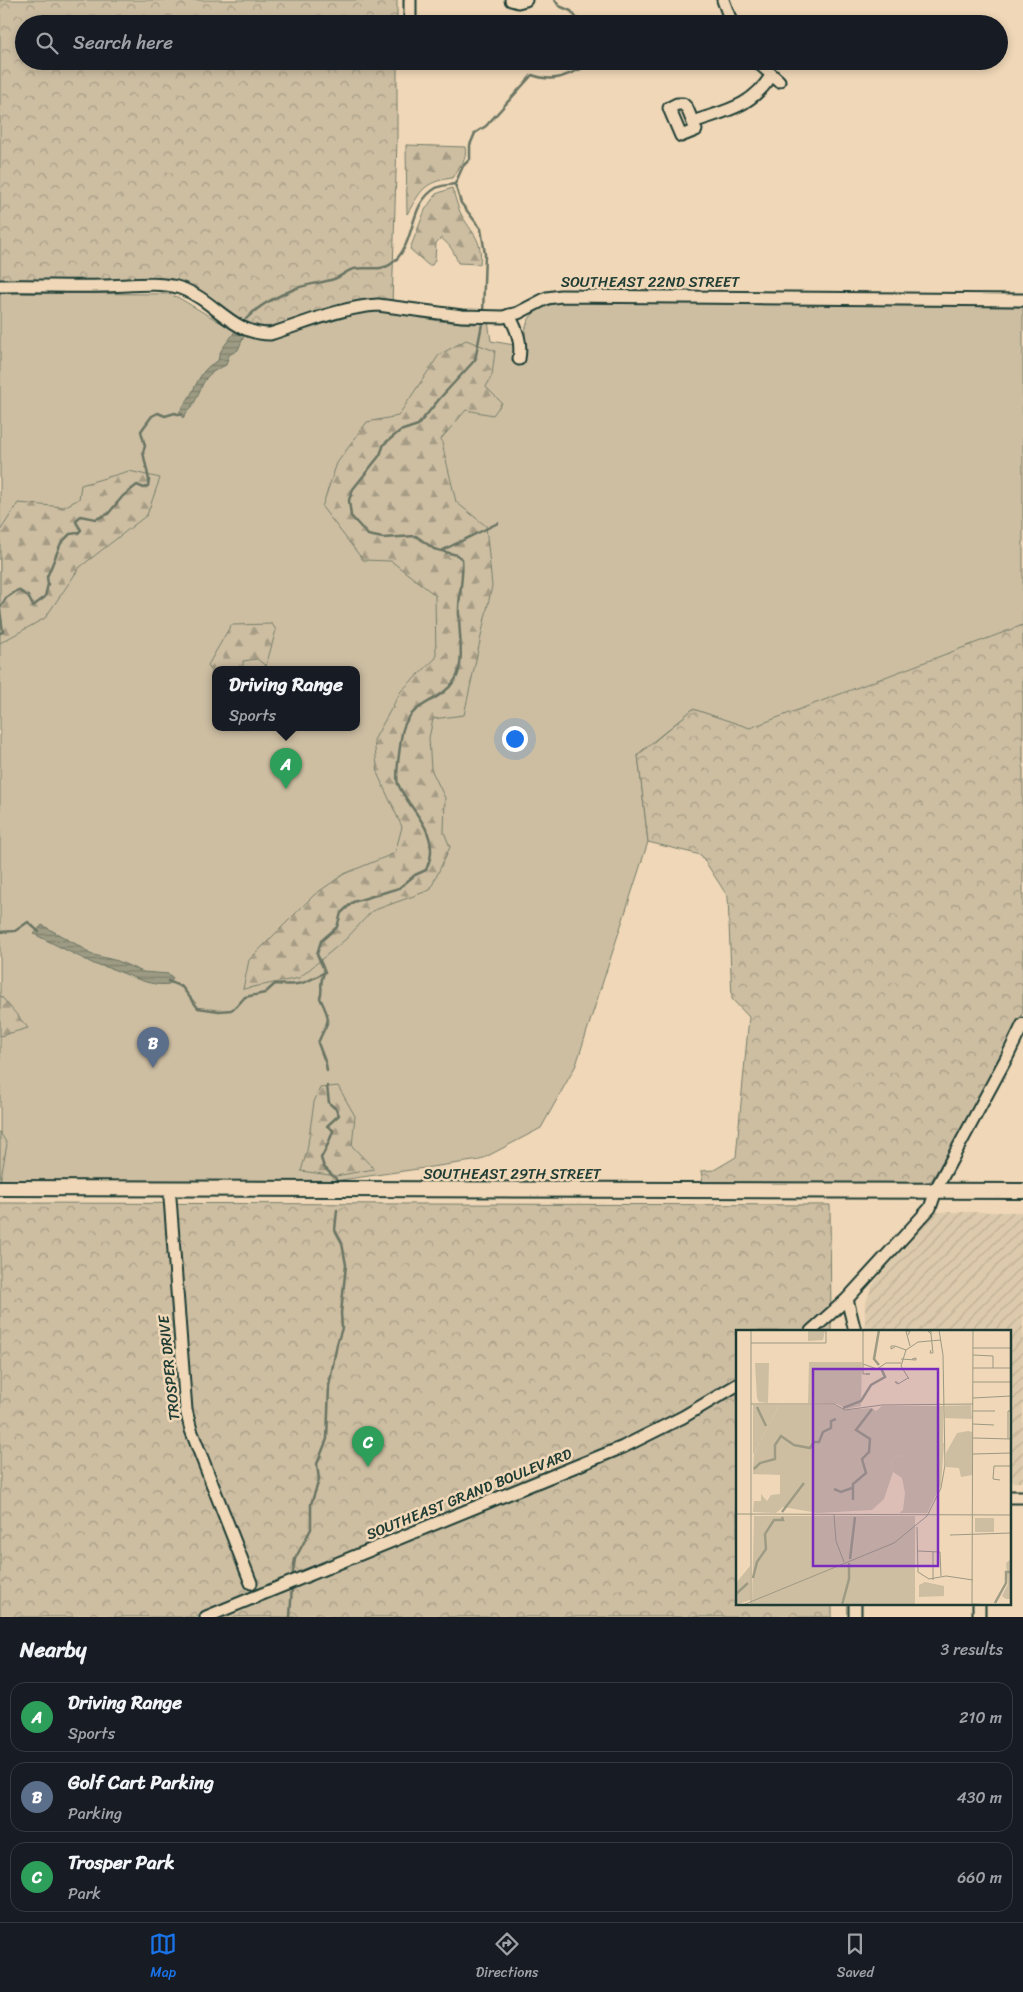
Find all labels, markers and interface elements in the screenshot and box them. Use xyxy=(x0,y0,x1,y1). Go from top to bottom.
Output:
search box xyxy=(15,15,1008,70)
text: Search here xyxy=(73,26,173,59)
icon: search xyxy=(33,29,61,57)
street label: SOUTHEAST 22ND STREET xyxy=(561,269,740,295)
popup xyxy=(212,666,360,731)
text: Driving Range xyxy=(229,668,343,701)
text: Sports xyxy=(229,701,276,730)
your location xyxy=(502,726,528,752)
pin: A xyxy=(270,748,302,789)
pin: B xyxy=(137,1027,169,1068)
street label: SOUTHEAST 29TH STREET xyxy=(423,1161,602,1187)
street label: TROSPER DRIVE xyxy=(150,1312,187,1422)
inset map xyxy=(736,1330,1010,1604)
pin: C xyxy=(352,1426,384,1467)
street label: SOUTHEAST GRAND BOULEVARD xyxy=(362,1441,576,1547)
text: Nearby xyxy=(20,1631,86,1669)
text: 3 results xyxy=(940,1635,1003,1664)
text: Driving Range xyxy=(68,1686,182,1719)
text: A xyxy=(32,1703,42,1732)
text: 210 m xyxy=(959,1703,1002,1732)
text: Sports xyxy=(68,1719,115,1748)
text: Golf Cart Parking xyxy=(68,1766,214,1799)
text: B xyxy=(32,1783,42,1812)
text: 430 m xyxy=(957,1783,1002,1812)
text: Parking xyxy=(68,1799,122,1828)
text: Trosper Park xyxy=(68,1846,175,1879)
text: C xyxy=(32,1863,42,1892)
text: 660 m xyxy=(957,1863,1002,1892)
text: Park xyxy=(68,1879,101,1908)
tab: Map xyxy=(149,1930,177,1985)
tab: Directions xyxy=(476,1930,538,1985)
tab: Saved xyxy=(837,1930,874,1985)

